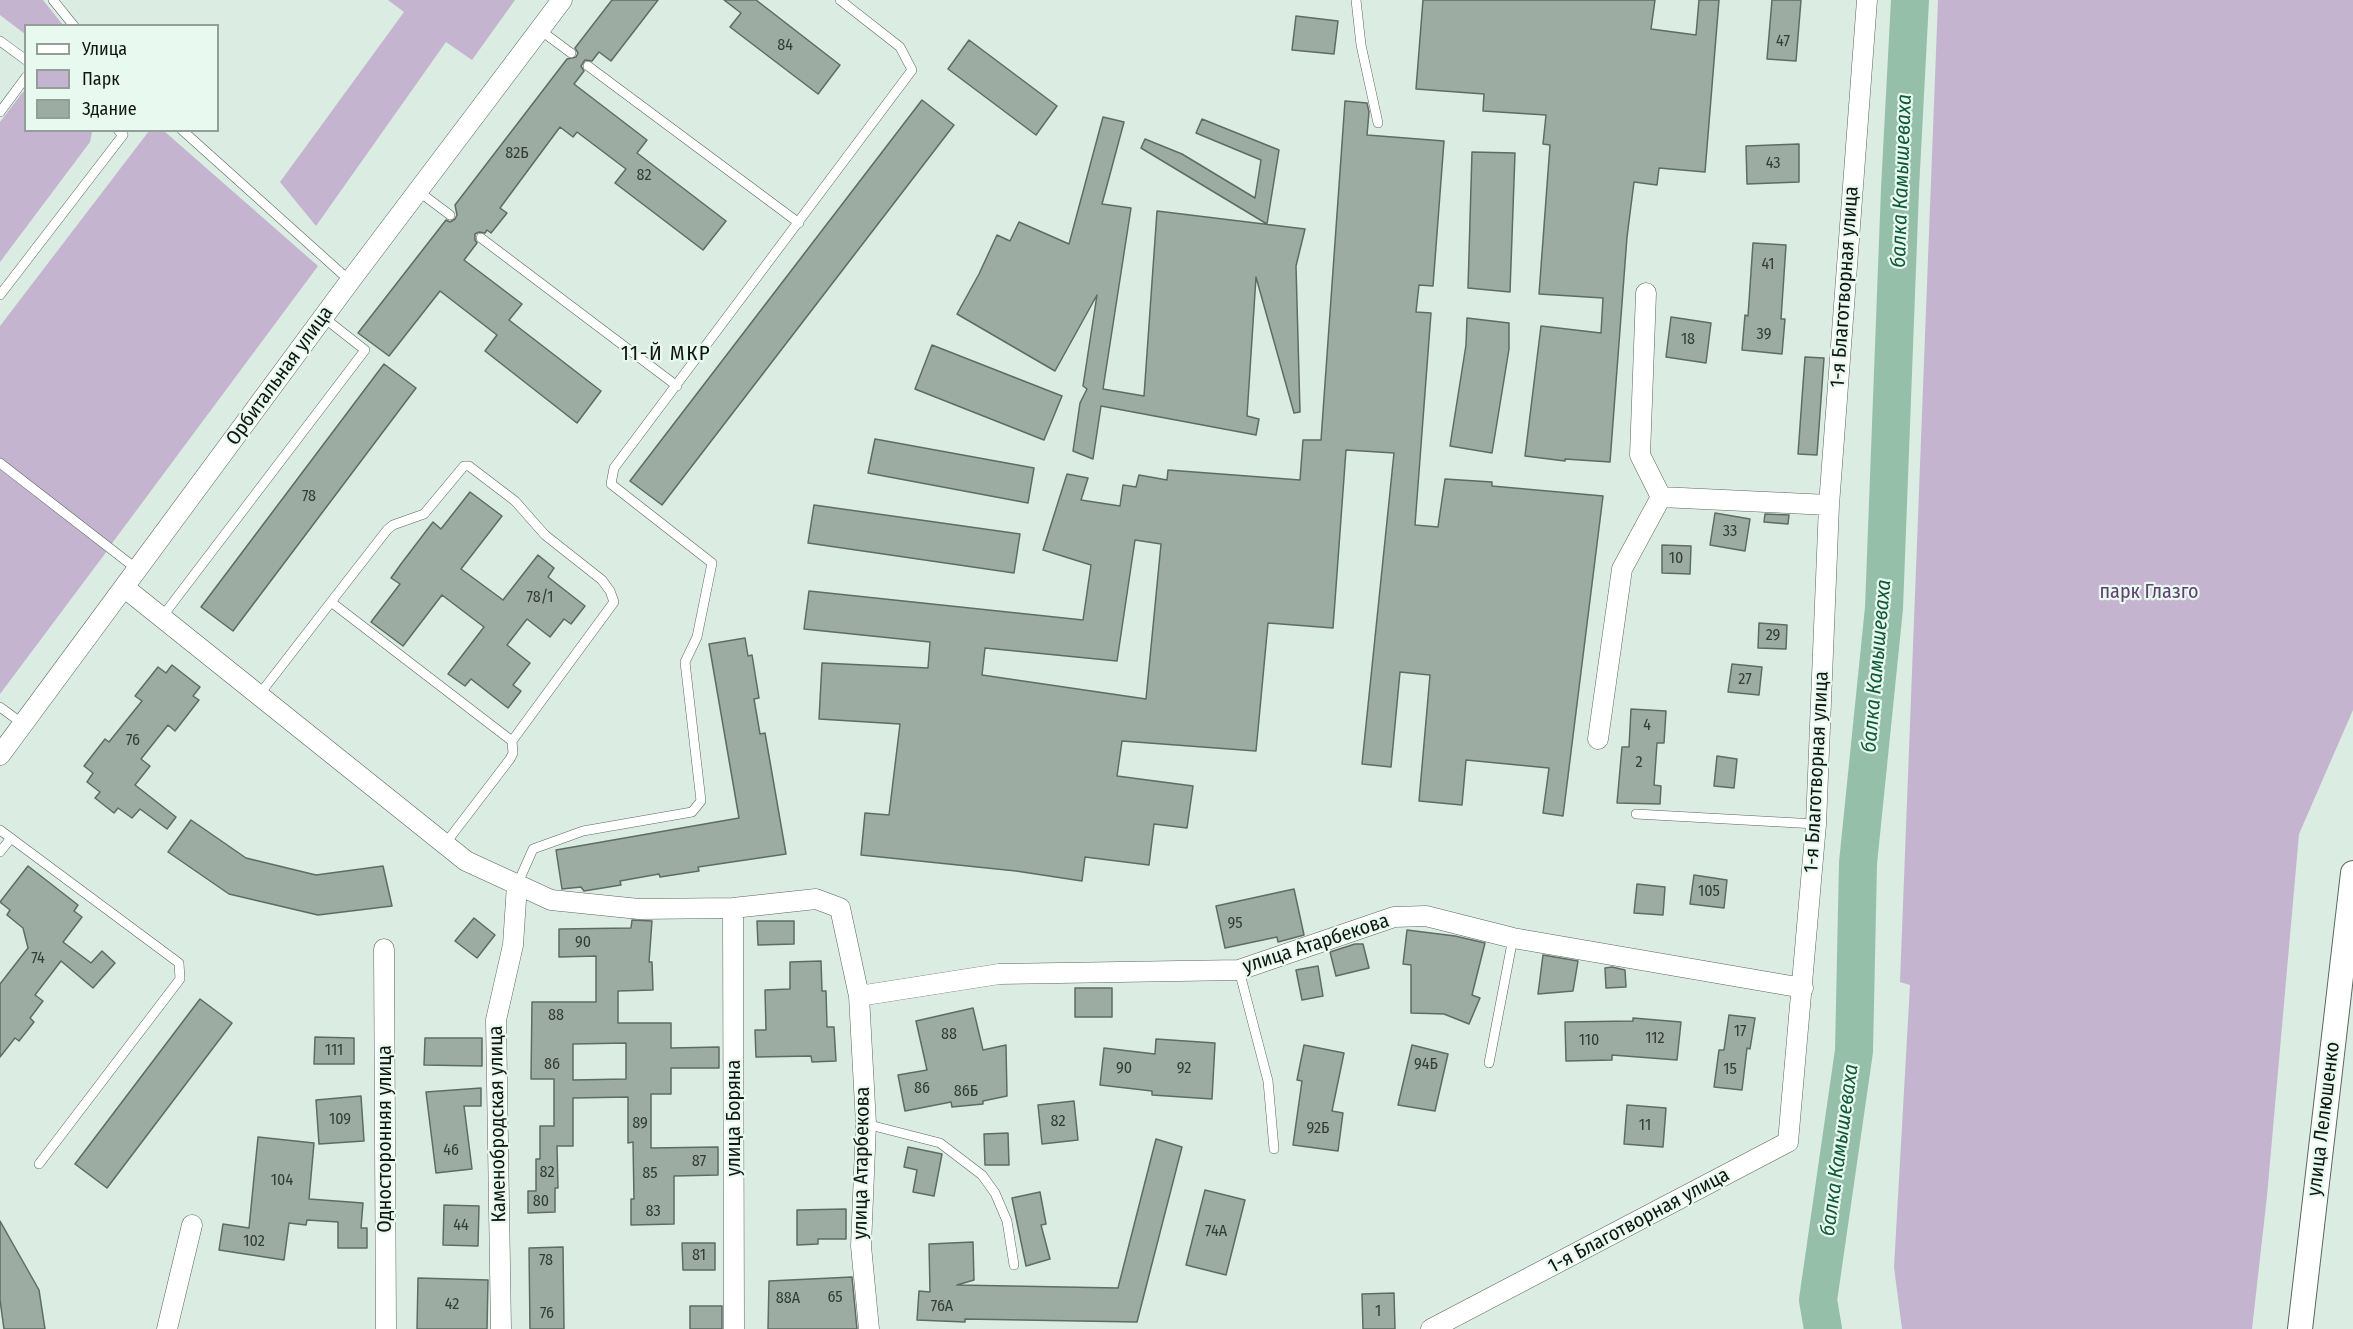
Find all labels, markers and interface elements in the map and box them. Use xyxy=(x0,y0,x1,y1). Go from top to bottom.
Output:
legend xyxy=(24,24,219,132)
house number: 47 xyxy=(1776,32,1790,52)
house number: 84 xyxy=(777,36,793,56)
text: Улица xyxy=(82,38,127,60)
text: Парк xyxy=(82,68,120,90)
water label: балка Камышеваха xyxy=(1886,94,1918,268)
text: Здание xyxy=(82,98,137,120)
house number: 82Б xyxy=(505,144,529,164)
house number: 43 xyxy=(1766,154,1780,174)
house number: 82 xyxy=(637,166,651,186)
street label: 1-я Благотворная улица xyxy=(1826,186,1864,388)
house number: 41 xyxy=(1761,255,1775,275)
street label: Орбитальная улица xyxy=(221,302,339,450)
house number: 39 xyxy=(1757,325,1771,345)
house number: 18 xyxy=(1681,330,1695,350)
district label: 11-Й МКР xyxy=(621,341,711,367)
house number: 78 xyxy=(302,487,316,507)
house number: 33 xyxy=(1723,522,1737,542)
house number: 10 xyxy=(1669,549,1683,569)
water label: балка Камышеваха xyxy=(1857,578,1897,754)
park label: парк Глазго xyxy=(2099,580,2199,604)
house number: 78/1 xyxy=(527,588,553,608)
house number: 29 xyxy=(1766,626,1780,646)
house number: 27 xyxy=(1738,670,1752,690)
street label: 1-я Благотворная улица xyxy=(1800,671,1834,873)
house number: 4 xyxy=(1643,716,1651,736)
house number: 76 xyxy=(126,731,140,751)
house number: 2 xyxy=(1635,753,1643,773)
house number: 105 xyxy=(1698,882,1720,902)
street label: улица Атарбекова xyxy=(1240,909,1392,979)
house number: 95 xyxy=(1227,914,1243,934)
house number: 90 xyxy=(575,933,591,953)
house number: 74 xyxy=(31,949,45,969)
house number: 88 xyxy=(548,1006,564,1026)
house number: 17 xyxy=(1734,1022,1746,1042)
street label: Каменобродская улица xyxy=(484,1025,512,1223)
house number: 88 xyxy=(941,1025,957,1045)
house number: 112 xyxy=(1645,1029,1665,1049)
house number: 110 xyxy=(1579,1031,1599,1051)
street label: улица Лелюшенко xyxy=(2303,1040,2345,1198)
house number: 111 xyxy=(325,1041,343,1061)
street label: Односторонняя улица xyxy=(373,1045,397,1233)
house number: 86 xyxy=(544,1055,560,1075)
house number: 94Б xyxy=(1414,1055,1438,1075)
house number: 90 xyxy=(1116,1059,1132,1079)
house number: 92 xyxy=(1177,1059,1191,1079)
street label: улица Боряна xyxy=(722,1060,746,1176)
house number: 15 xyxy=(1723,1060,1737,1080)
water label: балка Камышеваха xyxy=(1815,1062,1865,1238)
house number: 86 xyxy=(914,1079,930,1099)
house number: 86Б xyxy=(954,1082,978,1102)
street label: улица Атарбекова xyxy=(849,1086,875,1240)
house number: 109 xyxy=(329,1110,351,1130)
house number: 82 xyxy=(1051,1112,1065,1132)
house number: 89 xyxy=(632,1114,648,1134)
house number: 11 xyxy=(1639,1116,1651,1136)
house number: 92Б xyxy=(1307,1119,1329,1139)
house number: 46 xyxy=(443,1141,459,1161)
house number: 87 xyxy=(692,1152,706,1172)
house number: 82 xyxy=(540,1163,554,1183)
street label: 1-я Благотворная улица xyxy=(1544,1163,1734,1279)
house number: 85 xyxy=(642,1164,658,1184)
house number: 104 xyxy=(271,1171,293,1191)
house number: 80 xyxy=(533,1192,549,1212)
house number: 83 xyxy=(645,1202,661,1222)
house number: 44 xyxy=(453,1216,469,1236)
house number: 74А xyxy=(1205,1222,1227,1242)
house number: 102 xyxy=(243,1232,265,1252)
house number: 81 xyxy=(692,1246,706,1266)
house number: 78 xyxy=(539,1251,553,1271)
house number: 65 xyxy=(827,1288,843,1308)
house number: 88А xyxy=(776,1289,800,1309)
house number: 42 xyxy=(445,1295,459,1315)
house number: 76А xyxy=(931,1297,953,1317)
house number: 1 xyxy=(1375,1302,1381,1322)
house number: 76 xyxy=(540,1304,554,1324)

